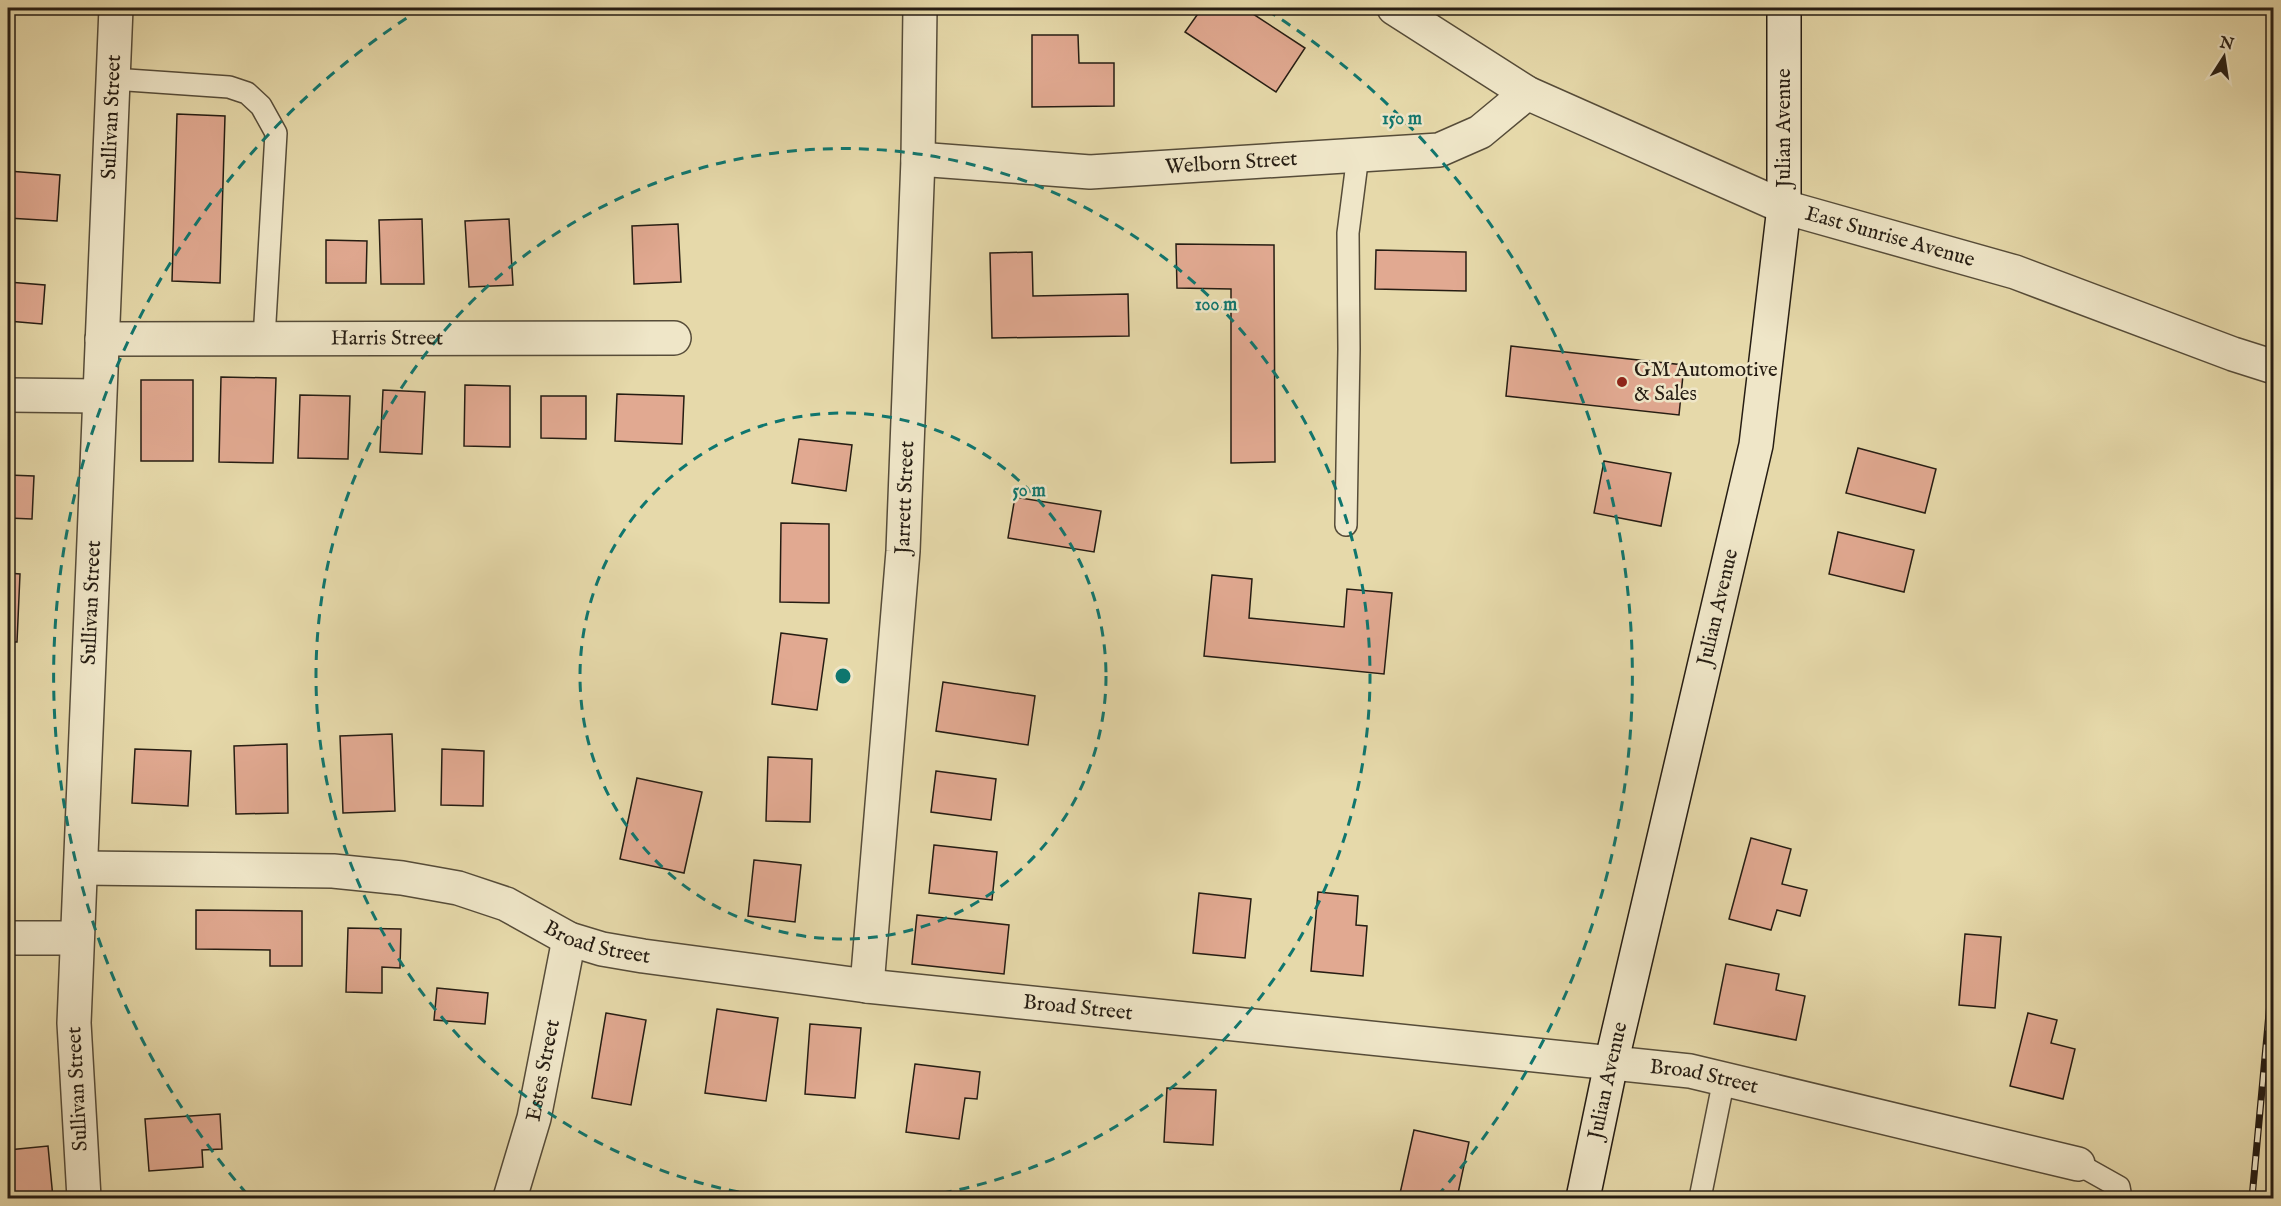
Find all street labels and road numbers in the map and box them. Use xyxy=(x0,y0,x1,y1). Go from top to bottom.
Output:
street label: Sullivan Street xyxy=(95,54,128,180)
street label: Julian Avenue xyxy=(1771,68,1798,190)
street label: Welborn Street xyxy=(1164,145,1298,181)
street label: East Sunrise Avenue xyxy=(1802,200,1978,274)
street label: Harris Street xyxy=(331,325,443,352)
street label: Jarrett Street xyxy=(889,440,921,557)
street label: Sullivan Street xyxy=(75,540,107,666)
street label: Julian Avenue xyxy=(1691,546,1745,670)
street label: Broad Street xyxy=(539,914,652,970)
street label: Broad Street xyxy=(1022,989,1134,1027)
street label: Estes Street xyxy=(520,1017,566,1124)
street label: Julian Avenue xyxy=(1582,1019,1634,1144)
street label: Sullivan Street xyxy=(61,1026,95,1152)
street label: Broad Street xyxy=(1648,1053,1761,1100)

